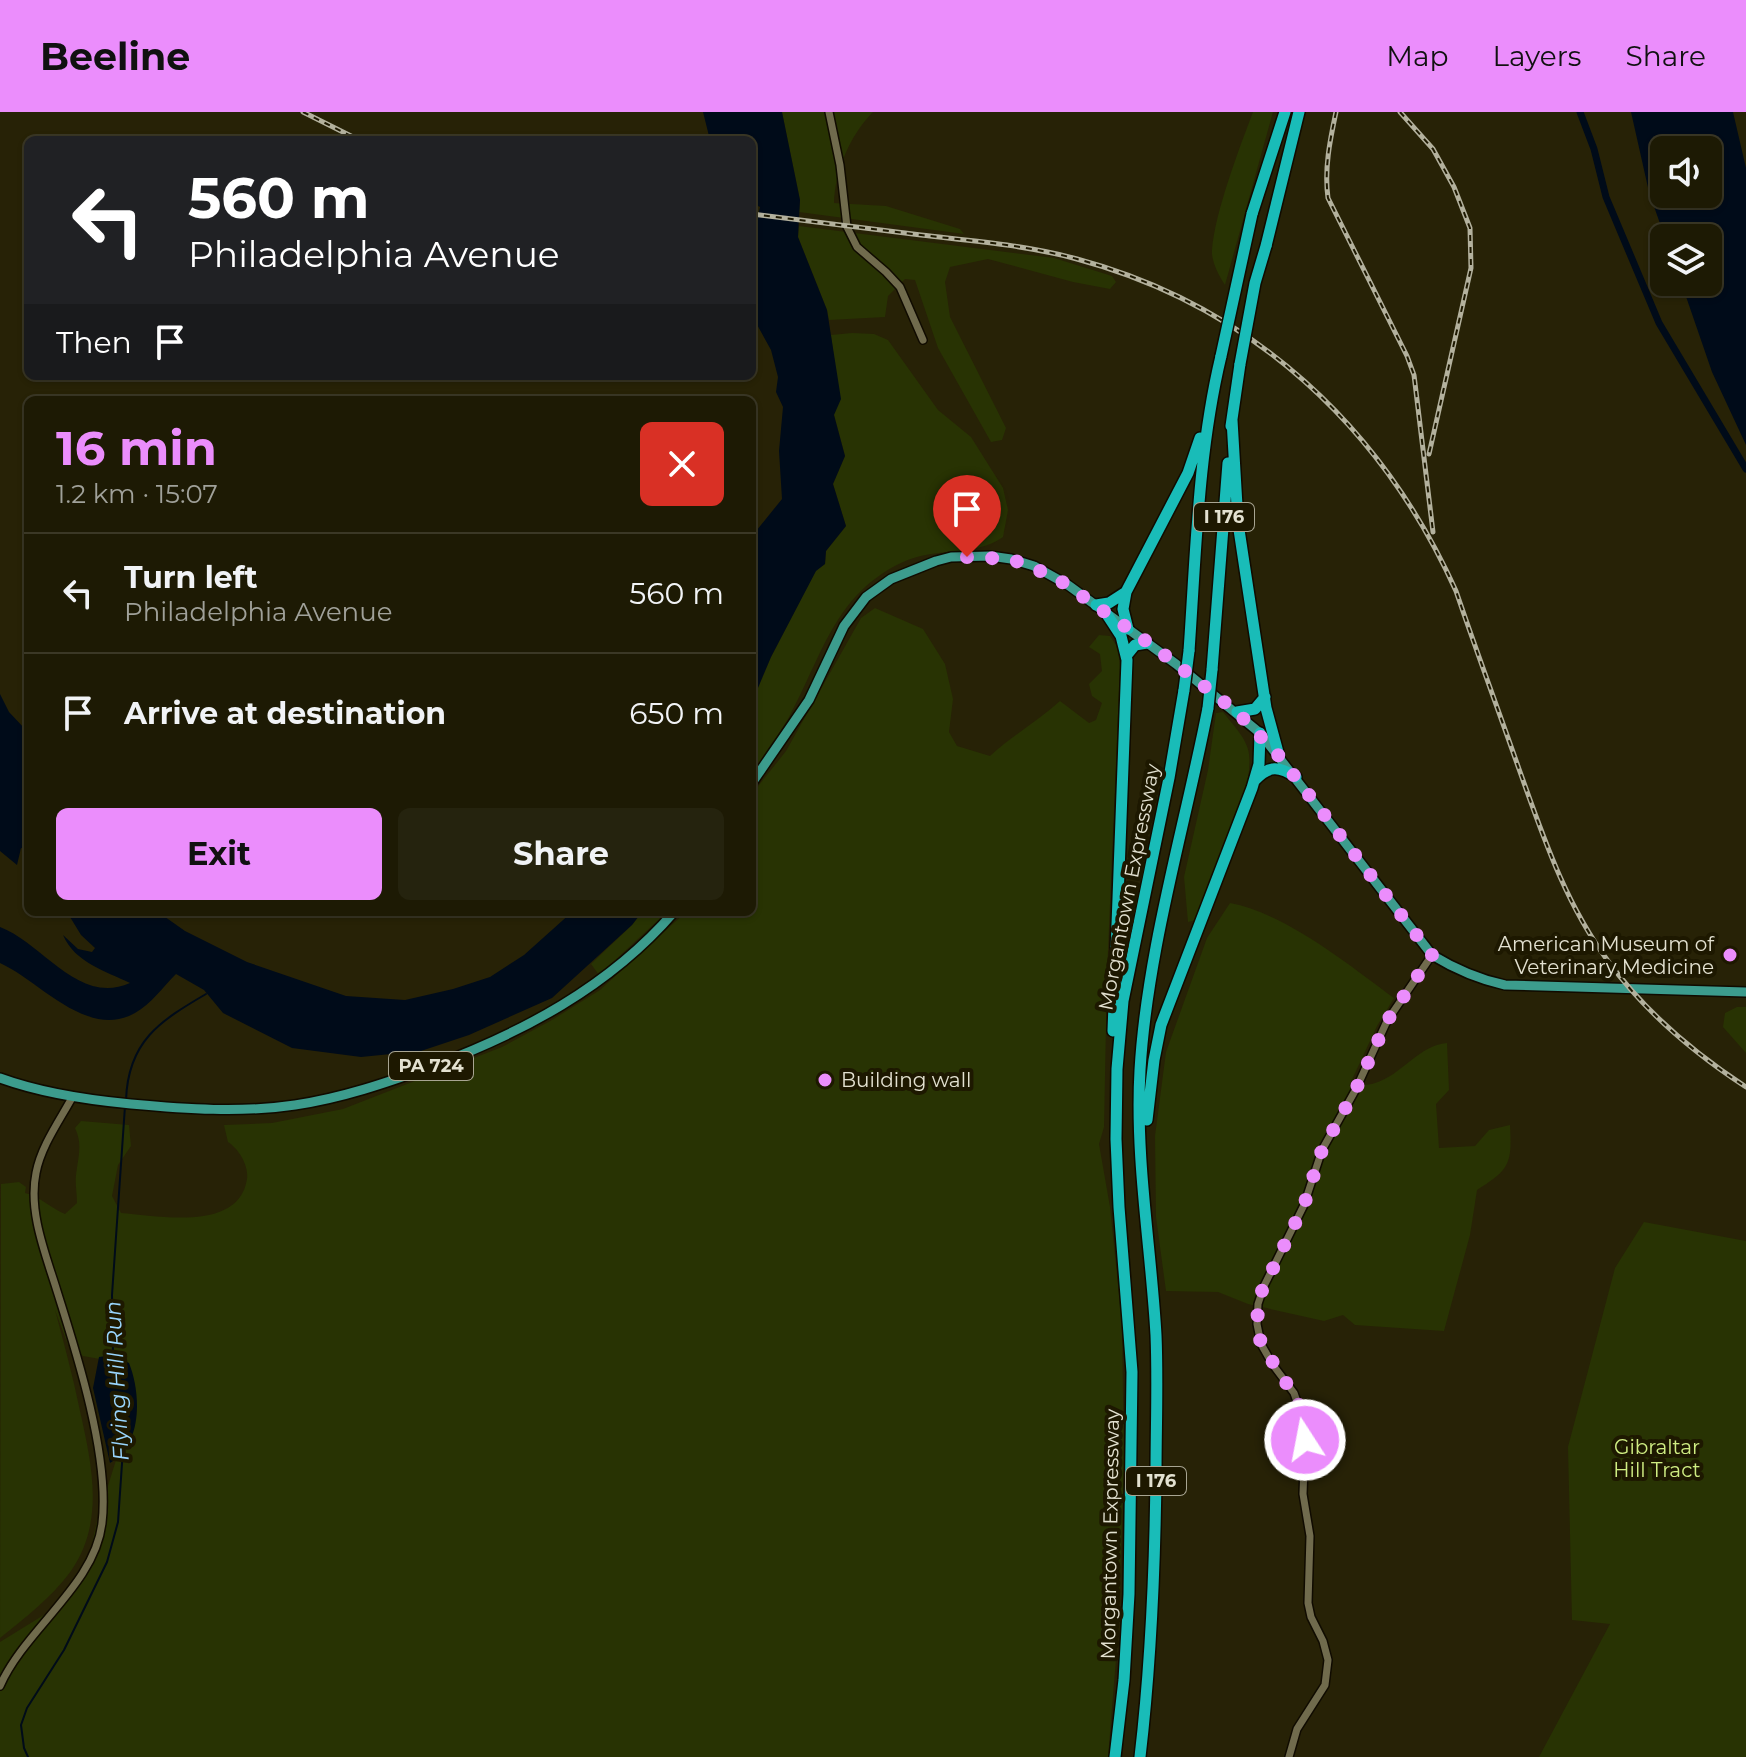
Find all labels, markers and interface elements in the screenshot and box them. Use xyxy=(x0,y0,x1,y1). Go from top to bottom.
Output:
text: Beeline xyxy=(40,33,190,80)
text: Map xyxy=(1386,39,1449,73)
text: Layers xyxy=(1493,39,1582,73)
text: Share xyxy=(1626,39,1706,73)
map controls xyxy=(1650,136,1722,296)
button: sound xyxy=(1650,136,1722,208)
text: 560 m xyxy=(188,164,370,232)
icon: left xyxy=(56,168,160,272)
button: layers xyxy=(1650,224,1722,296)
text: Philadelphia Avenue xyxy=(188,232,560,276)
icon: arrive xyxy=(148,320,192,364)
text: Then xyxy=(56,324,132,361)
text: 16 min xyxy=(56,419,217,477)
button: close xyxy=(640,422,724,506)
pin xyxy=(933,475,1001,557)
text: 1.2 km · 15:07 xyxy=(56,478,218,510)
icon: arrive xyxy=(945,487,989,531)
road number: I 176 xyxy=(1194,503,1254,531)
text: Turn left xyxy=(124,559,257,596)
icon: left xyxy=(56,571,100,615)
text: 560 m xyxy=(629,575,724,612)
text: Philadelphia Avenue xyxy=(124,596,392,628)
icon: arrive xyxy=(56,691,100,735)
text: Arrive at destination xyxy=(124,695,446,732)
text: 650 m xyxy=(629,695,724,732)
street label: Morgantown Expressway xyxy=(1093,762,1165,1012)
button: Exit xyxy=(56,808,382,900)
button: Share xyxy=(398,808,724,900)
place label: American Museum of Veterinary Medicine xyxy=(1498,932,1715,979)
marker: American Museum of Veterinary Medicine xyxy=(1721,946,1739,964)
road number: PA 724 xyxy=(389,1052,473,1080)
place label: Building wall xyxy=(841,1068,971,1092)
marker: Building wall xyxy=(816,1071,834,1089)
water label: Flying Hill Run xyxy=(99,1300,135,1462)
position arrow xyxy=(1263,1398,1347,1482)
street label: Morgantown Expressway xyxy=(1096,1408,1124,1660)
park label: Gibraltar Hill Tract xyxy=(1613,1435,1701,1482)
road number: I 176 xyxy=(1126,1467,1186,1495)

